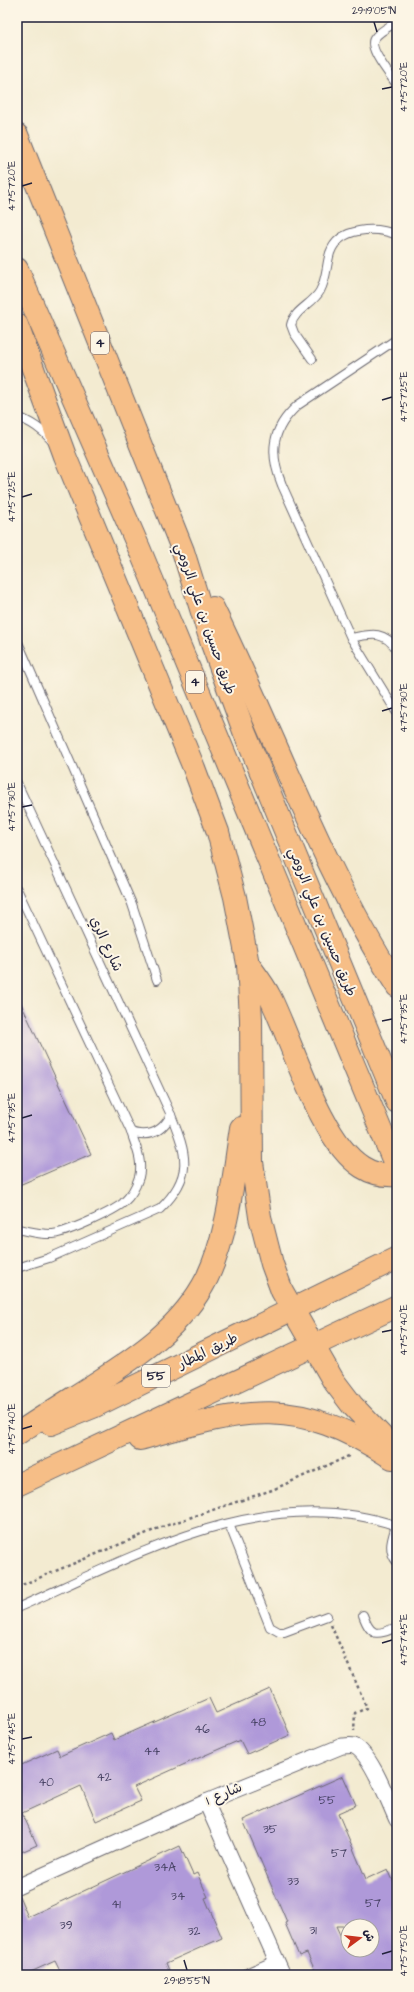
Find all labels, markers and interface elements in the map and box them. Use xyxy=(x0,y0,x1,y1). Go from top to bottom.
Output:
text: 29°19'05"N xyxy=(352,4,396,18)
text: 47°57'20"E xyxy=(397,62,411,112)
text: 47°57'20"E xyxy=(5,161,19,211)
road number: 4 xyxy=(91,332,109,354)
text: 47°57'25"E xyxy=(397,371,411,423)
text: 47°57'25"E xyxy=(5,471,19,523)
street label: طريق حسين بن علي الرومي xyxy=(168,541,240,698)
road number: 4 xyxy=(186,671,204,693)
text: 47°57'30"E xyxy=(397,683,411,733)
text: 47°57'30"E xyxy=(5,782,19,832)
street label: طريق حسين بن علي الرومي xyxy=(281,845,361,1000)
street label: شارع الري xyxy=(84,913,128,975)
text: 47°57'35"E xyxy=(397,994,411,1044)
text: 47°57'35"E xyxy=(5,1093,19,1143)
text: 47°57'40"E xyxy=(397,1304,411,1356)
street label: طريق المطار xyxy=(174,1328,241,1375)
road number: 55 xyxy=(142,1365,170,1387)
text: 47°57'40"E xyxy=(5,1403,19,1455)
text: 47°57'45"E xyxy=(397,1614,411,1666)
text: 47°57'45"E xyxy=(5,1713,19,1765)
house number: 48 xyxy=(250,1714,266,1731)
house number: 46 xyxy=(194,1721,210,1738)
house number: 44 xyxy=(144,1743,160,1760)
house number: 42 xyxy=(96,1769,112,1786)
house number: 40 xyxy=(38,1774,54,1791)
street label: شارع 1 xyxy=(203,1777,245,1811)
house number: 55 xyxy=(319,1792,336,1809)
house number: 35 xyxy=(263,1821,278,1838)
house number: 57 xyxy=(331,1845,348,1862)
house number: 34A xyxy=(154,1859,176,1876)
house number: 33 xyxy=(287,1873,299,1890)
house number: 34 xyxy=(171,1888,185,1905)
house number: 57 xyxy=(365,1895,382,1912)
house number: 41 xyxy=(111,1896,121,1913)
house number: 39 xyxy=(60,1917,73,1934)
north arrow xyxy=(340,1918,380,1958)
house number: 31 xyxy=(309,1922,317,1939)
house number: 32 xyxy=(188,1923,201,1940)
text: 47°57'50"E xyxy=(397,1925,411,1977)
text: ش xyxy=(360,1928,378,1943)
text: 29°18'55"N xyxy=(164,1974,210,1988)

